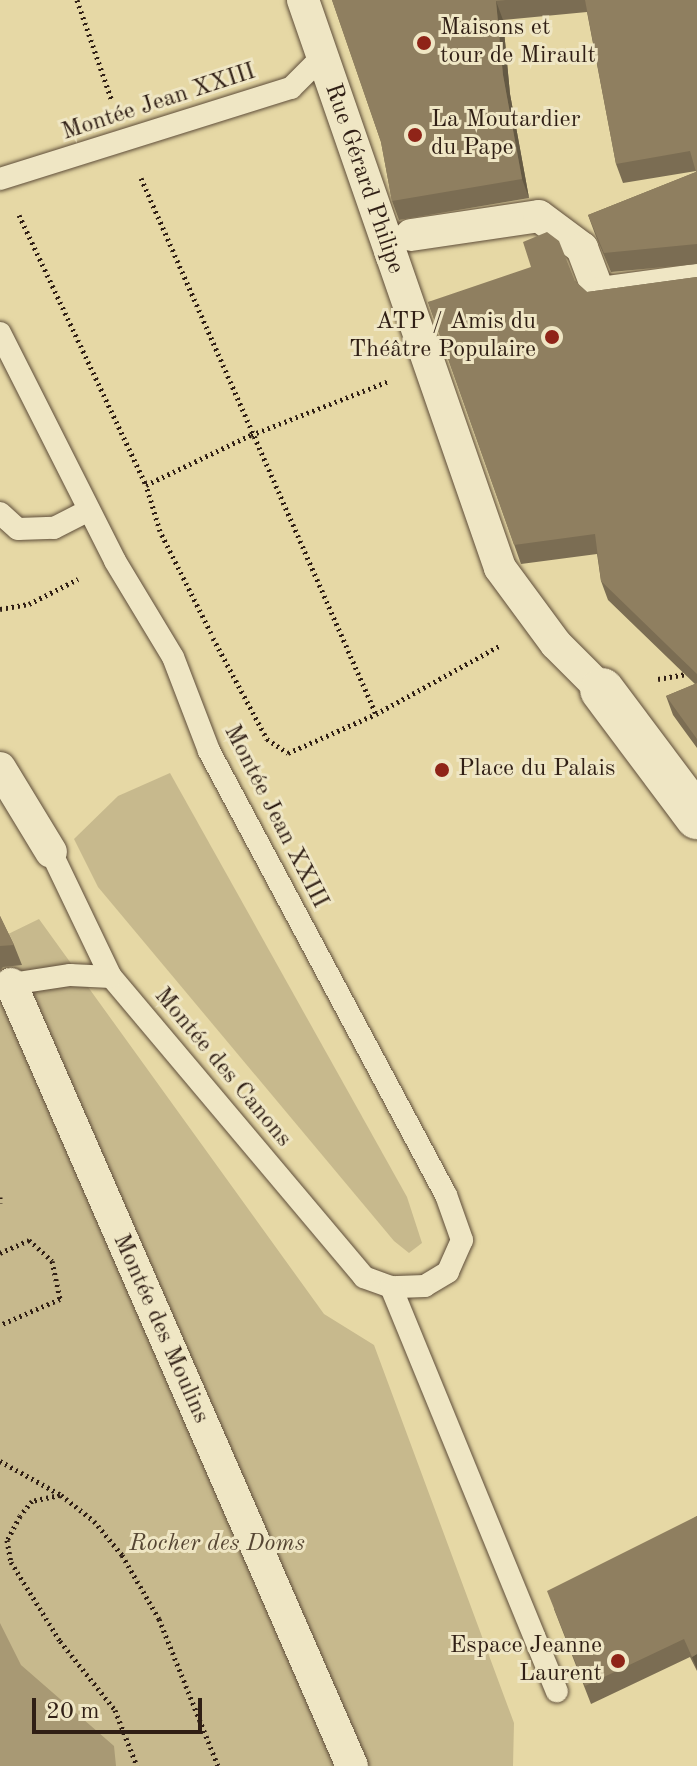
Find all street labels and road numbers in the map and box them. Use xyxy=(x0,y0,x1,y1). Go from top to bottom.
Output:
street label: Montée Jean XXIII xyxy=(58,58,260,148)
street label: Rue Gérard Philipe xyxy=(317,80,409,278)
street label: Montée Jean XXIII xyxy=(216,720,334,914)
street label: Montée des Canons xyxy=(147,983,297,1153)
street label: Montée des Moulins xyxy=(105,1230,215,1428)

